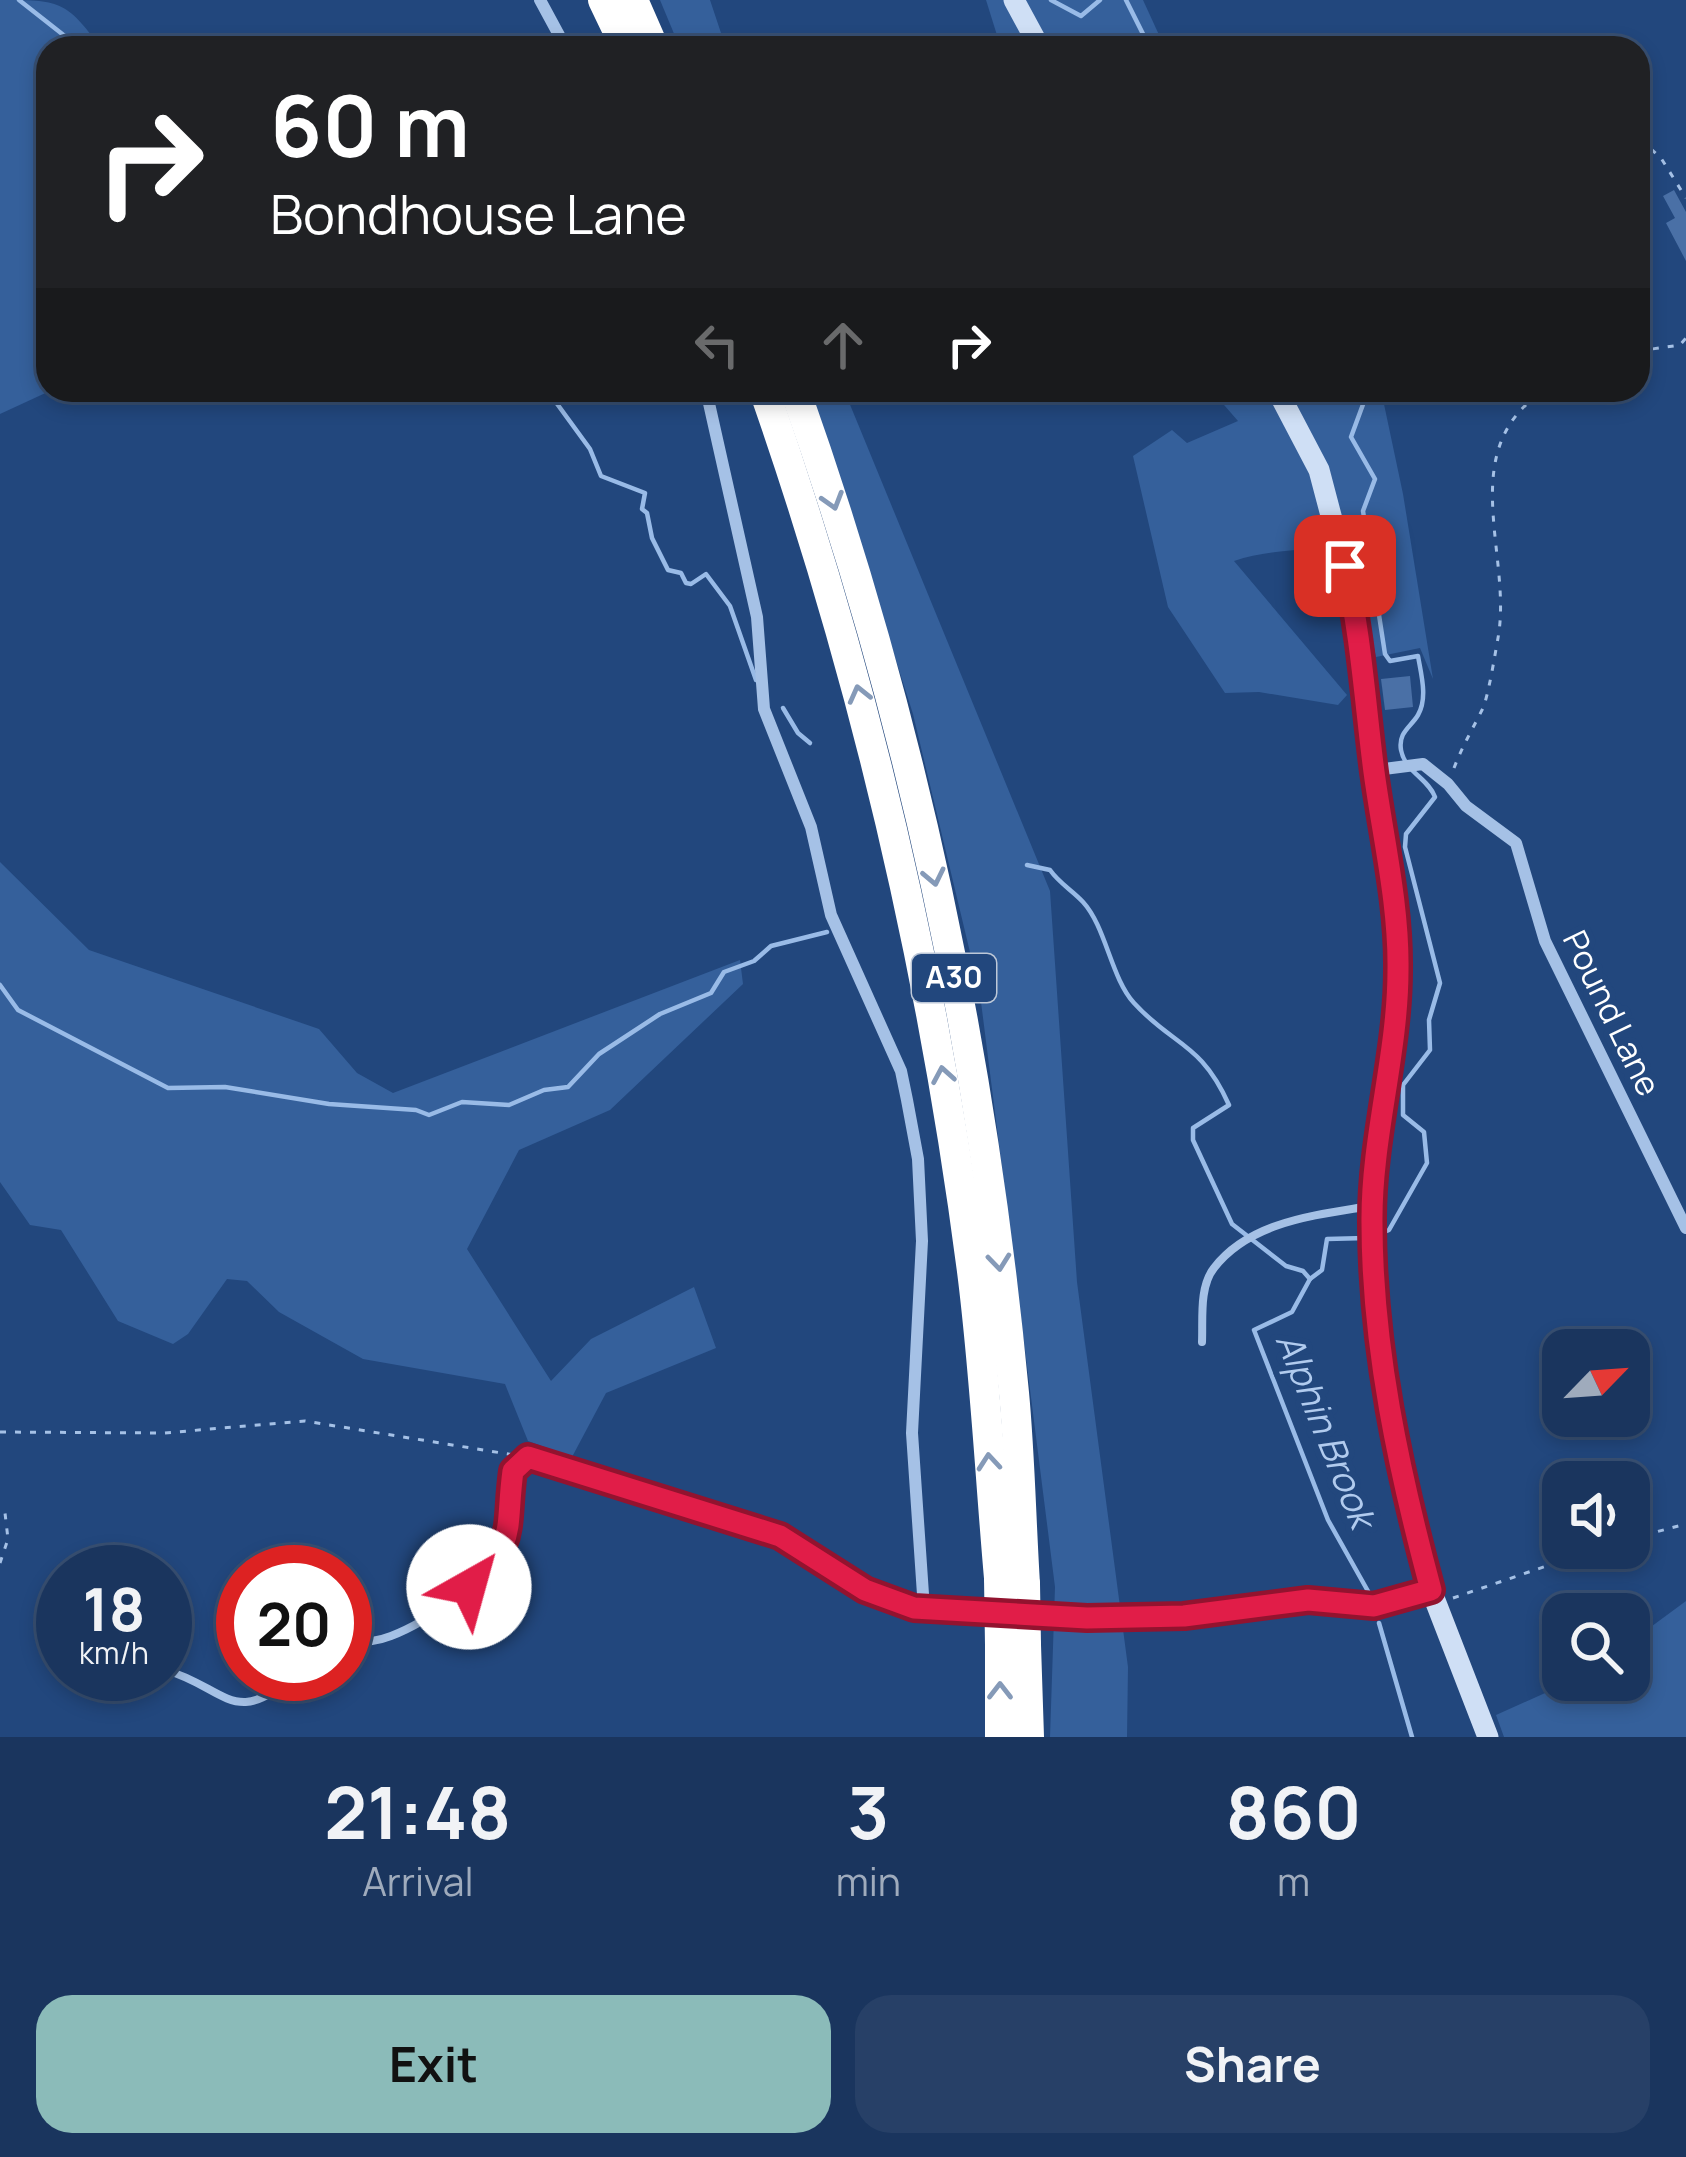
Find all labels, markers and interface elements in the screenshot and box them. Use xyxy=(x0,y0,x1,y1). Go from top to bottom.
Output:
text: 60 m xyxy=(270,67,470,182)
icon: right xyxy=(72,84,228,240)
text: Bondhouse Lane xyxy=(270,176,687,250)
icon: left xyxy=(684,312,750,378)
icon: ahead xyxy=(810,312,876,378)
icon: right xyxy=(936,312,1002,378)
one-way arrow xyxy=(819,490,844,511)
pin xyxy=(1294,515,1396,617)
icon: arrive xyxy=(1312,533,1378,599)
one-way arrow xyxy=(848,684,873,704)
one-way arrow xyxy=(920,867,946,887)
street label: Pound Lane xyxy=(1553,923,1672,1103)
road number: A30 xyxy=(912,954,996,1002)
one-way arrow xyxy=(931,1065,956,1085)
one-way arrow xyxy=(986,1252,1012,1271)
water label: Alphin Brook xyxy=(1265,1325,1390,1539)
north arrow xyxy=(1542,1329,1650,1437)
map controls xyxy=(1542,1329,1650,1701)
one-way arrow xyxy=(977,1452,1002,1471)
button: sound xyxy=(1542,1461,1650,1569)
position arrow xyxy=(406,1524,532,1650)
speed limit sign: 20 xyxy=(216,1545,372,1701)
text: 18 xyxy=(82,1567,146,1649)
button: search xyxy=(1542,1593,1650,1701)
text: km/h xyxy=(79,1632,149,1673)
one-way arrow xyxy=(987,1681,1013,1699)
text: 21:48 xyxy=(324,1762,511,1861)
text: 3 xyxy=(847,1762,889,1861)
text: 860 xyxy=(1225,1762,1362,1861)
text: Arrival xyxy=(362,1854,474,1908)
text: min xyxy=(836,1854,901,1908)
text: m xyxy=(1277,1854,1310,1908)
button: Exit xyxy=(36,1995,831,2133)
button: Share xyxy=(855,1995,1650,2133)

